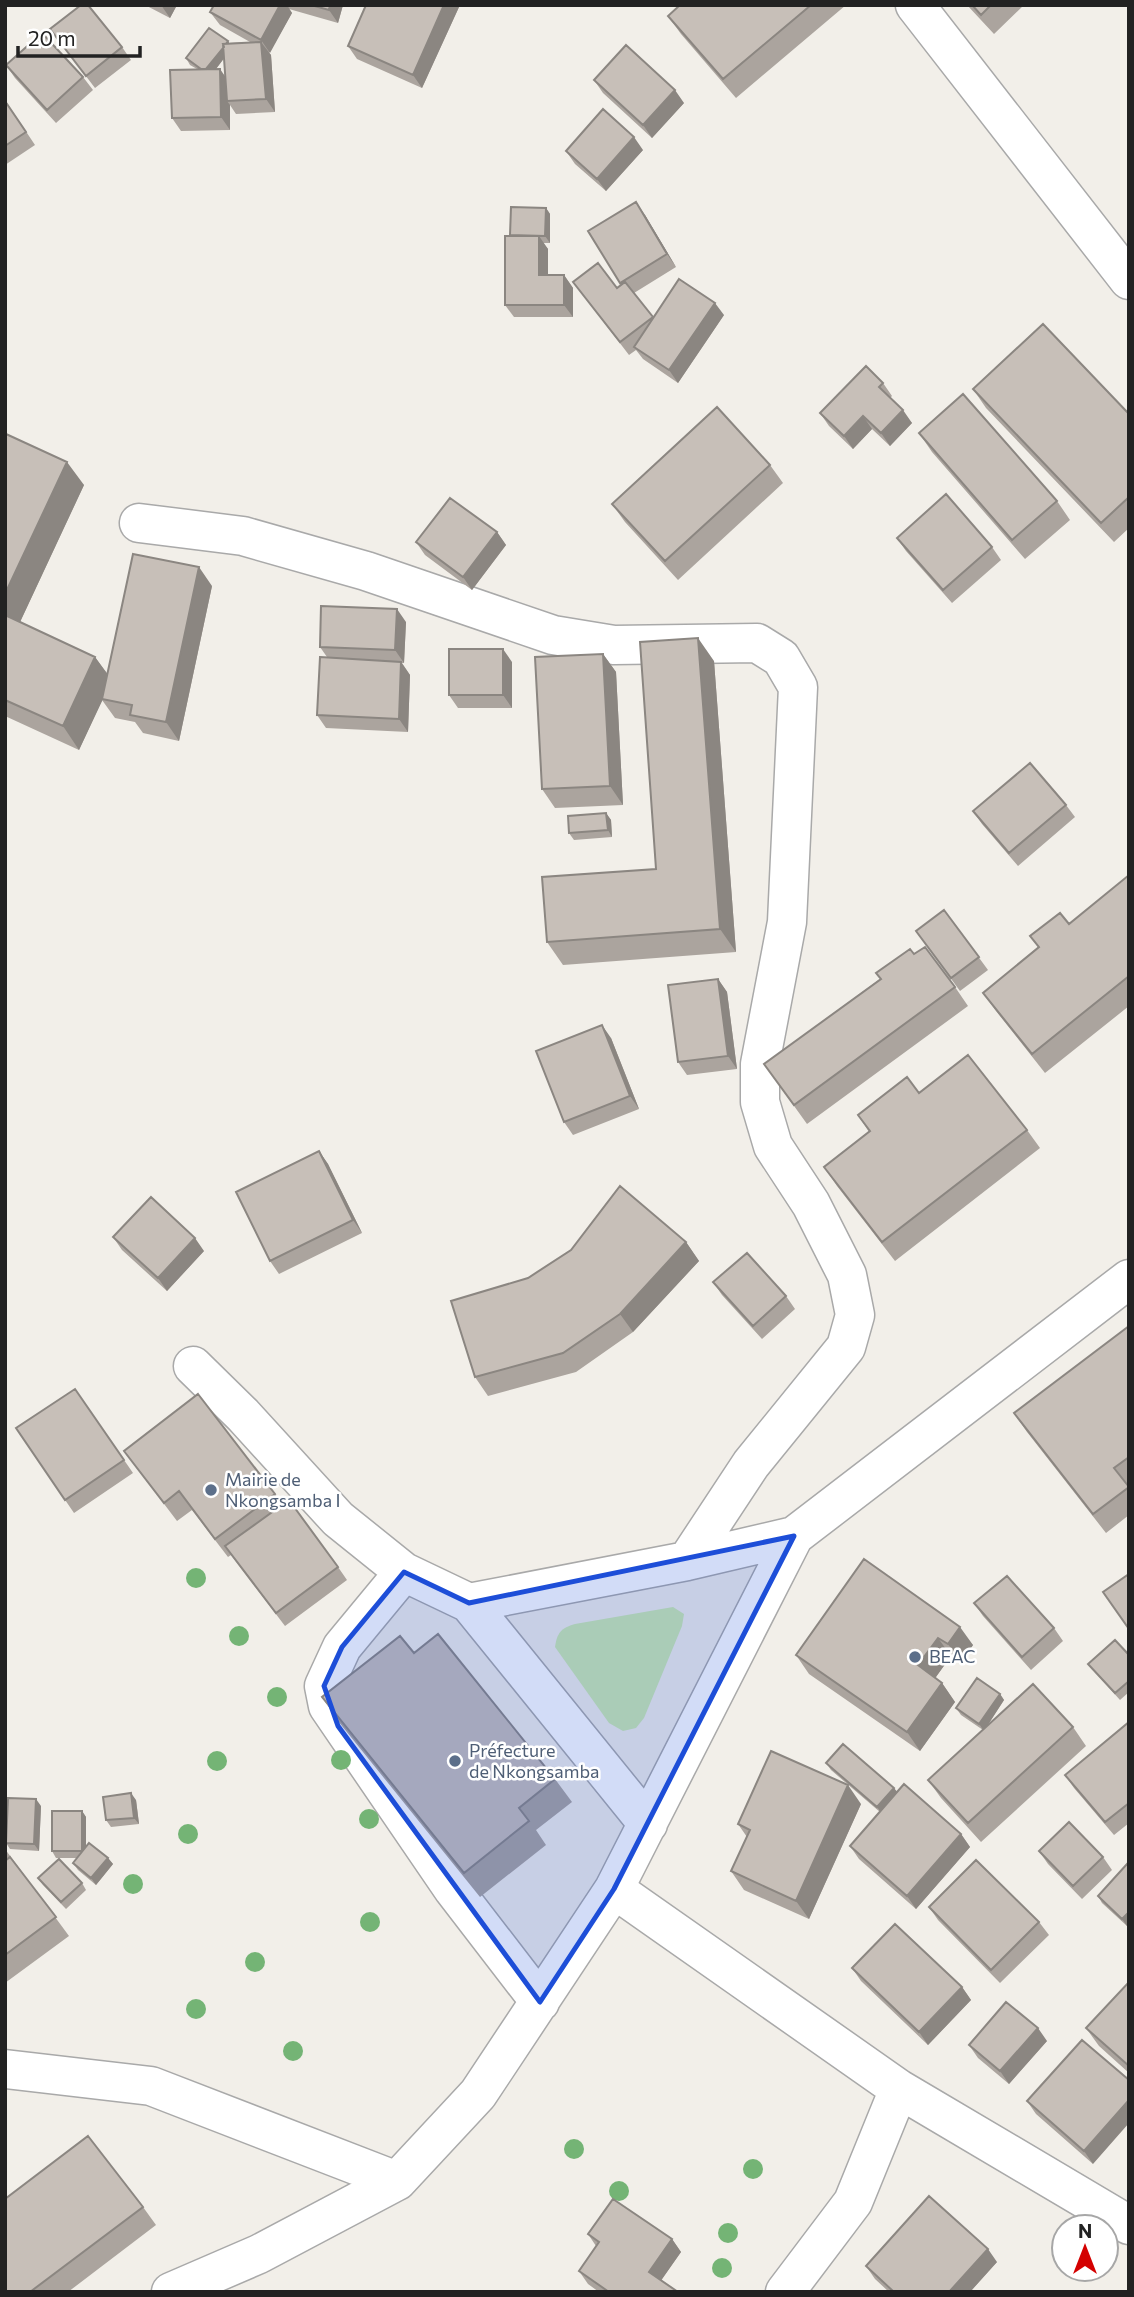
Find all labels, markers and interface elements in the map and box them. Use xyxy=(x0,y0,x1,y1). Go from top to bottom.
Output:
scale bar xyxy=(18,14,140,58)
text: 20 m xyxy=(28,25,76,50)
place label: Mairie de Nkongsamba I xyxy=(225,1468,341,1511)
marker: Mairie de Nkongsamba I xyxy=(203,1482,219,1498)
place label: BEAC xyxy=(929,1645,976,1667)
marker: BEAC xyxy=(907,1649,923,1665)
place label: Préfecture de Nkongsamba xyxy=(469,1739,599,1782)
marker: Préfecture de Nkongsamba xyxy=(447,1753,463,1769)
north arrow xyxy=(1050,2213,1120,2283)
text: N xyxy=(1078,2219,1092,2242)

